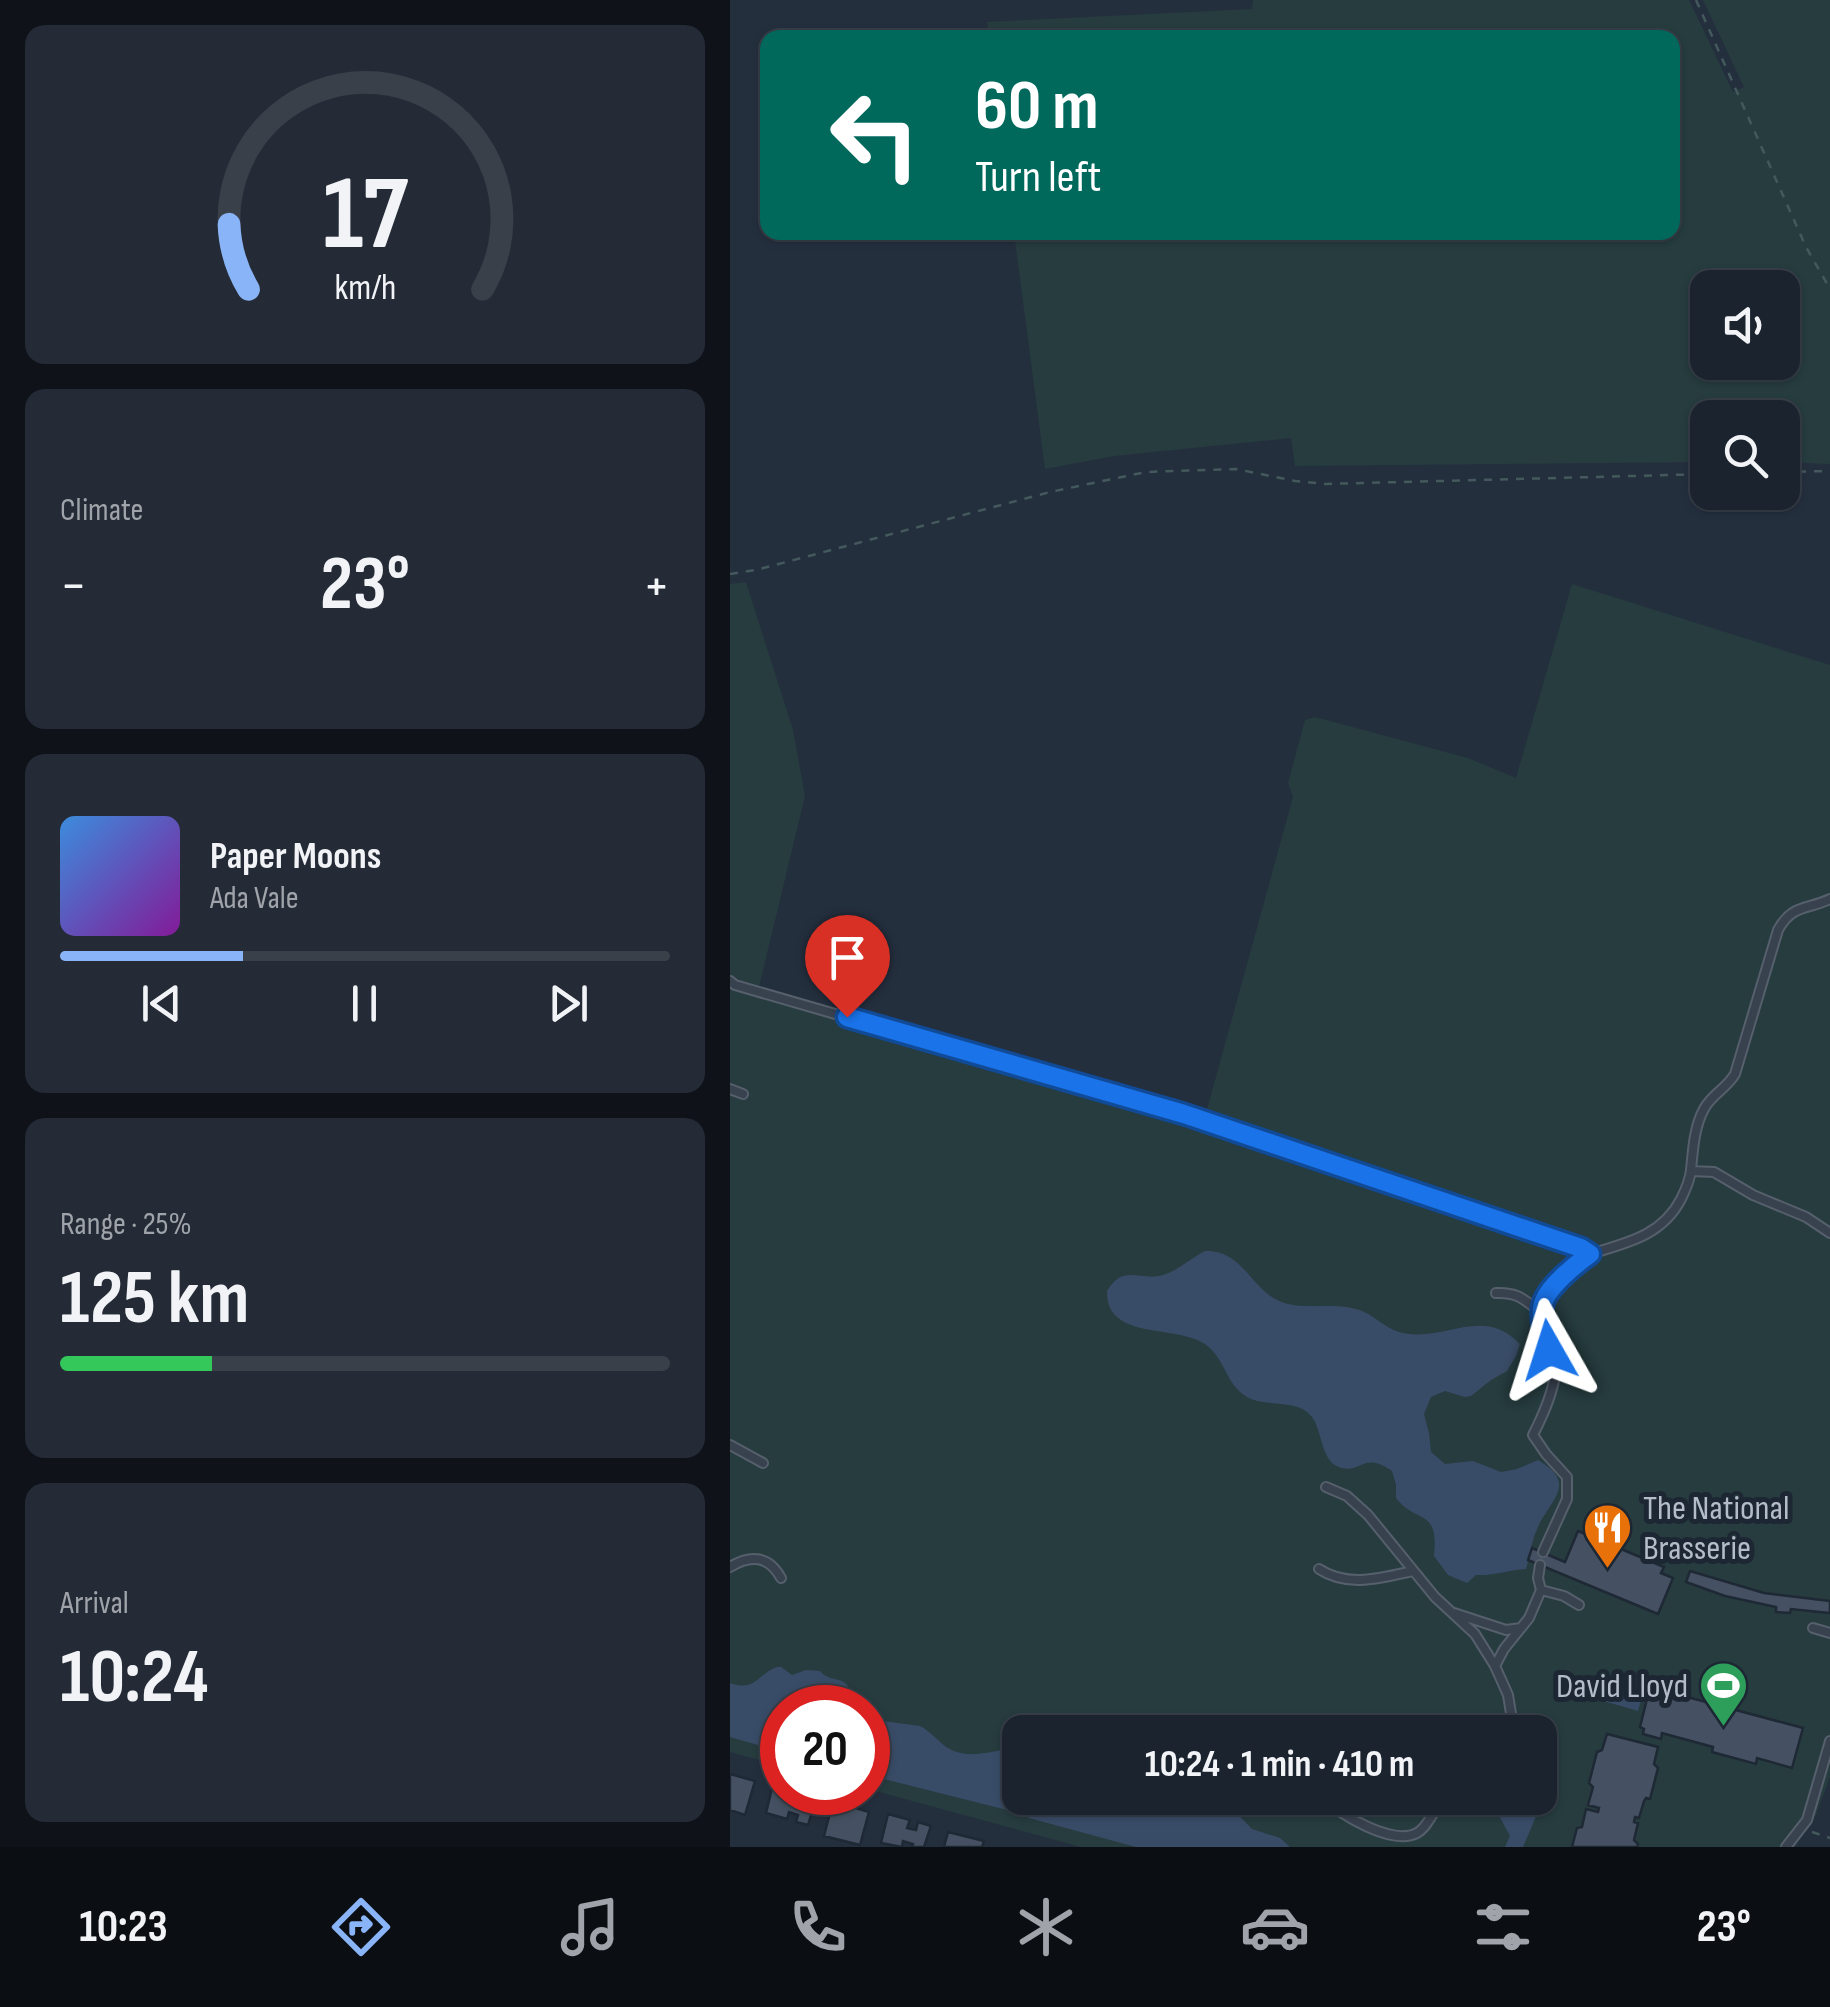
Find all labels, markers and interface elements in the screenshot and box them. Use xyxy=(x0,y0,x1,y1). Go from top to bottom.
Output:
text: 60 m xyxy=(975,65,1099,149)
icon: left xyxy=(810,70,940,200)
text: Turn left xyxy=(975,150,1101,205)
text: 17 xyxy=(322,153,408,278)
text: km/h xyxy=(334,267,396,310)
map controls xyxy=(1690,270,1800,510)
button: sound xyxy=(1690,270,1800,380)
button: search xyxy=(1690,400,1800,510)
text: Climate xyxy=(60,491,143,530)
text: 23° xyxy=(320,540,410,631)
text: − xyxy=(60,553,87,620)
text: + xyxy=(643,553,670,620)
text: Paper Moons xyxy=(210,834,381,879)
text: Ada Vale xyxy=(210,879,299,918)
pin xyxy=(805,915,890,1018)
icon: arrive xyxy=(820,930,875,985)
icon: previous xyxy=(134,976,189,1031)
icon: pause xyxy=(337,976,392,1031)
icon: next xyxy=(541,976,596,1031)
text: Range · 25% xyxy=(60,1205,192,1244)
text: 125 km xyxy=(60,1254,249,1345)
position arrow xyxy=(1497,1298,1601,1402)
place label: The National Brasserie xyxy=(1643,1487,1790,1570)
restaurant icon: The National Brasserie xyxy=(1582,1502,1634,1570)
text: Arrival xyxy=(60,1584,129,1623)
text: 10:24 xyxy=(60,1633,208,1724)
sports icon: David Lloyd xyxy=(1697,1660,1749,1728)
place label: David Lloyd xyxy=(1556,1665,1688,1708)
speed limit sign: 20 xyxy=(760,1685,890,1815)
text: 10:24 · 1 min · 410 m xyxy=(1145,1742,1414,1787)
icon: directions xyxy=(326,1892,396,1962)
icon: music xyxy=(555,1892,625,1962)
icon: phone xyxy=(783,1892,853,1962)
icon: climate xyxy=(1011,1892,1081,1962)
icon: car xyxy=(1240,1892,1310,1962)
icon: filters xyxy=(1468,1892,1538,1962)
text: 10:23 xyxy=(79,1900,168,1955)
text: 23° xyxy=(1697,1900,1751,1955)

